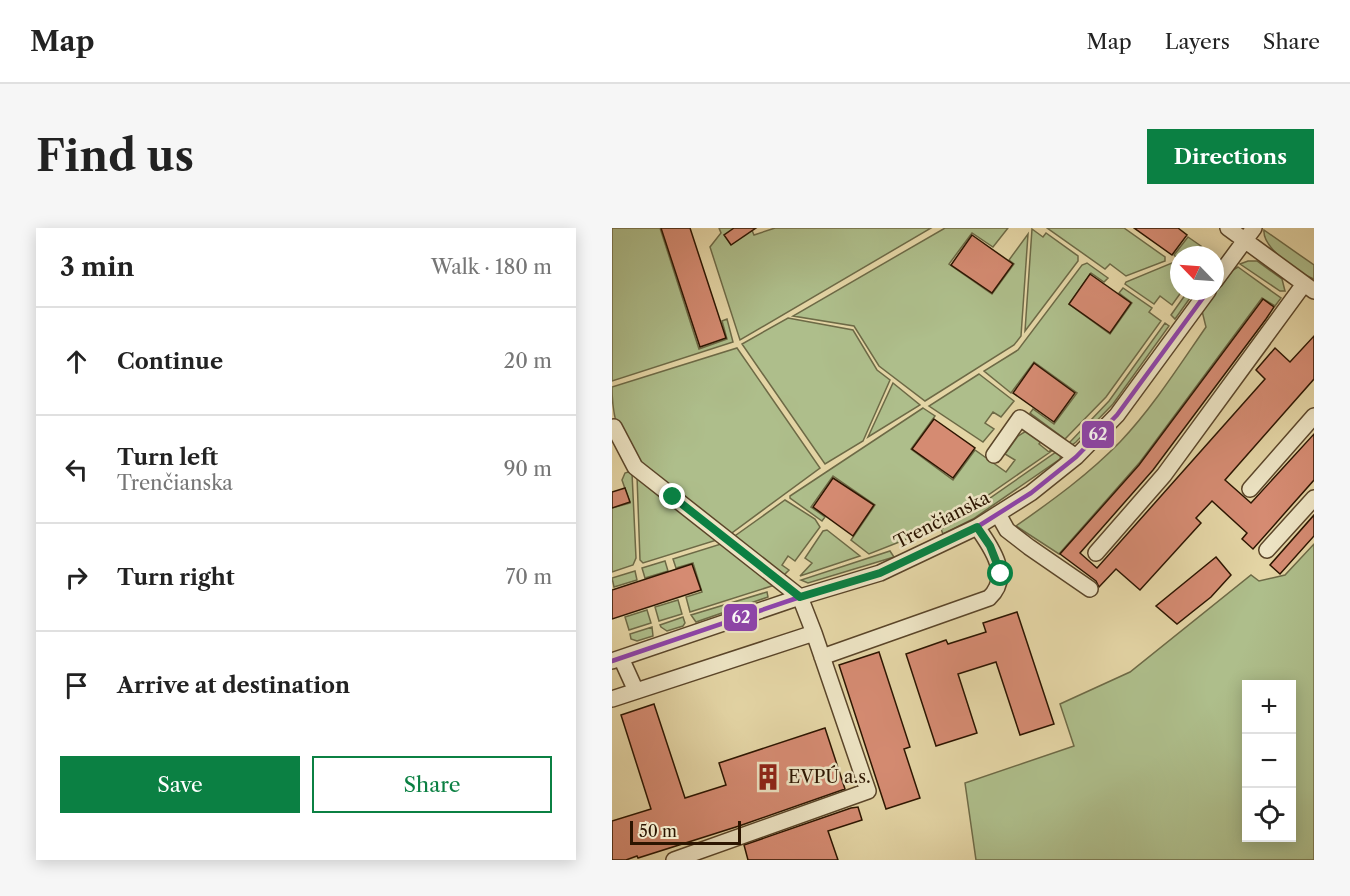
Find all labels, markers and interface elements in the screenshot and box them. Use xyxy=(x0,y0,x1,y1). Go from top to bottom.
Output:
text: Map xyxy=(30,24,94,58)
text: Map xyxy=(1087,29,1132,54)
text: Layers xyxy=(1165,29,1230,54)
text: Share xyxy=(1263,29,1320,54)
button: Directions xyxy=(1147,129,1314,184)
text: Find us xyxy=(36,130,194,182)
north arrow xyxy=(1170,246,1224,300)
text: 3 min xyxy=(60,251,134,283)
text: Walk · 180 m xyxy=(431,255,552,279)
icon: ahead xyxy=(60,345,93,378)
text: Continue xyxy=(117,348,223,375)
text: 20 m xyxy=(504,349,552,373)
line badge: 62 xyxy=(1081,420,1115,449)
text: 62 xyxy=(1088,424,1108,444)
text: Turn left xyxy=(117,444,218,471)
icon: left xyxy=(60,453,93,486)
text: 90 m xyxy=(504,457,552,481)
text: Trenčianska xyxy=(117,471,233,495)
route end xyxy=(659,483,685,509)
street label: Trenčianska xyxy=(891,486,994,553)
route start xyxy=(987,560,1013,586)
icon: right xyxy=(60,561,93,594)
text: Turn right xyxy=(117,564,235,591)
text: 70 m xyxy=(506,565,552,589)
line badge: 62 xyxy=(723,603,758,632)
text: 62 xyxy=(731,607,751,627)
icon: arrive xyxy=(60,669,93,702)
text: Arrive at destination xyxy=(117,672,350,699)
map controls xyxy=(1242,680,1296,842)
button: + xyxy=(1242,680,1296,734)
button: − xyxy=(1242,734,1296,788)
button: Save xyxy=(60,756,300,813)
button: Share xyxy=(312,756,552,813)
building icon: EVPÚ a.s. xyxy=(753,762,783,792)
place label: EVPÚ a.s. xyxy=(788,765,871,788)
button: locate xyxy=(1242,788,1296,842)
scale bar xyxy=(630,818,741,846)
text: 50 m xyxy=(639,821,677,841)

